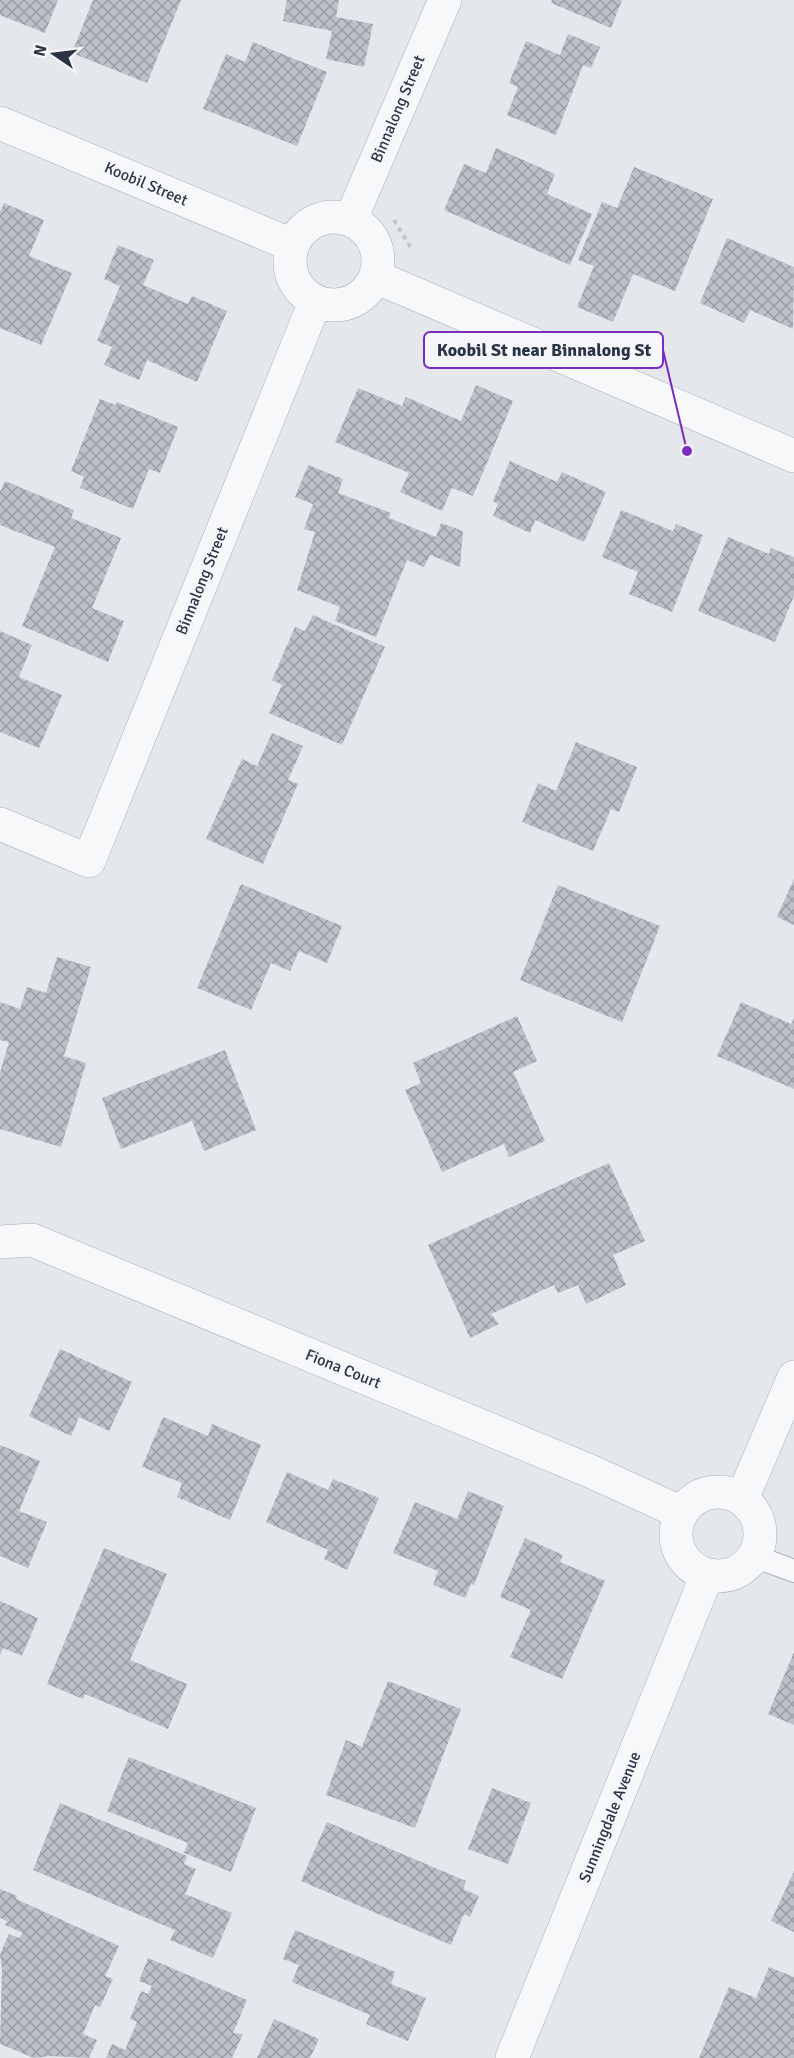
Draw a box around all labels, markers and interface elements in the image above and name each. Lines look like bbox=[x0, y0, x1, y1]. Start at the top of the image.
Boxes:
north arrow bbox=[24, 24, 84, 84]
text: N bbox=[29, 43, 51, 58]
street label: Binnalong Street bbox=[366, 52, 430, 166]
street label: Koobil Street bbox=[101, 157, 191, 211]
callout: Koobil St near Binnalong St bbox=[424, 332, 663, 368]
text: Koobil St near Binnalong St bbox=[437, 339, 652, 361]
street label: Binnalong Street bbox=[171, 524, 233, 638]
street label: Fiona Court bbox=[302, 1345, 384, 1393]
street label: Sunningdale Avenue bbox=[575, 1749, 645, 1885]

